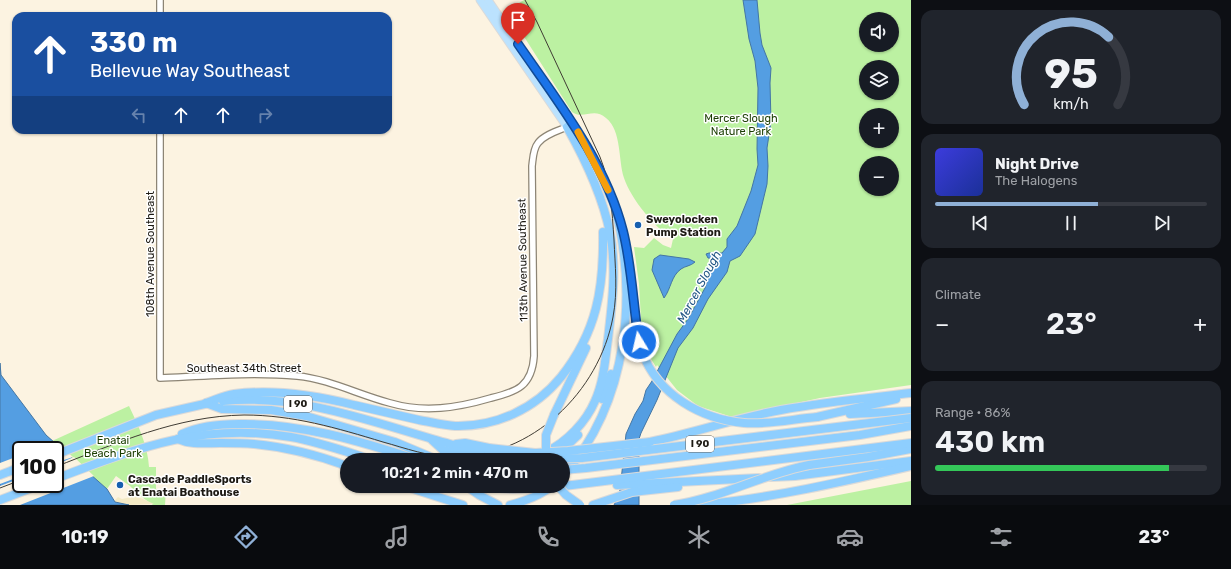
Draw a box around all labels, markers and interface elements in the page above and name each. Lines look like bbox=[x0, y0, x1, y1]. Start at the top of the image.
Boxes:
pin bbox=[501, 3, 535, 44]
icon: arrive bbox=[507, 9, 529, 31]
map controls bbox=[859, 12, 899, 196]
button: sound bbox=[859, 12, 899, 52]
text: 330 m bbox=[90, 26, 178, 59]
icon: ahead bbox=[24, 28, 76, 80]
text: 95 bbox=[1044, 49, 1098, 98]
text: Bellevue Way Southeast bbox=[90, 60, 290, 82]
button: layers bbox=[859, 60, 899, 100]
text: km/h bbox=[1053, 95, 1089, 112]
icon: left bbox=[128, 104, 150, 126]
icon: ahead bbox=[170, 104, 192, 126]
icon: ahead bbox=[212, 104, 234, 126]
icon: right bbox=[254, 104, 276, 126]
button: + bbox=[859, 108, 899, 148]
park label: Mercer Slough Nature Park bbox=[704, 112, 778, 138]
text: Night Drive bbox=[995, 155, 1079, 173]
button: − bbox=[859, 156, 899, 196]
text: The Halogens bbox=[995, 173, 1077, 188]
street label: 108th Avenue Southeast bbox=[144, 190, 157, 317]
street label: 113th Avenue Southeast bbox=[515, 197, 531, 322]
icon: previous bbox=[969, 212, 991, 234]
icon: pause bbox=[1060, 212, 1082, 234]
icon: next bbox=[1151, 212, 1173, 234]
place label: Sweyolocken Pump Station bbox=[646, 213, 721, 239]
marker: Sweyolocken Pump Station bbox=[633, 220, 643, 230]
water label: Mercer Slough bbox=[674, 248, 724, 326]
text: Climate bbox=[935, 287, 981, 302]
text: 23° bbox=[1046, 306, 1097, 342]
text: − bbox=[935, 311, 949, 338]
text: + bbox=[1193, 311, 1207, 338]
position arrow bbox=[618, 321, 660, 363]
street label: Southeast 34th Street bbox=[187, 362, 302, 375]
road number: I 90 bbox=[284, 396, 312, 412]
text: Range · 86% bbox=[935, 405, 1010, 420]
text: 430 km bbox=[935, 424, 1045, 460]
park label: Enatai Beach Park bbox=[84, 434, 142, 460]
road number: I 90 bbox=[686, 436, 714, 452]
speed limit sign: 100 bbox=[12, 441, 64, 493]
text: 10:21 · 2 min · 470 m bbox=[382, 464, 528, 482]
place label: Cascade PaddleSports at Enatai Boathouse bbox=[128, 473, 252, 499]
marker: Cascade PaddleSports at Enatai Boathouse bbox=[115, 480, 125, 490]
icon: directions bbox=[232, 523, 260, 551]
icon: music bbox=[383, 523, 411, 551]
icon: phone bbox=[534, 523, 562, 551]
icon: climate bbox=[685, 523, 713, 551]
icon: car bbox=[836, 523, 864, 551]
icon: filters bbox=[987, 523, 1015, 551]
text: 10:19 bbox=[62, 526, 109, 548]
text: 23° bbox=[1138, 526, 1169, 548]

